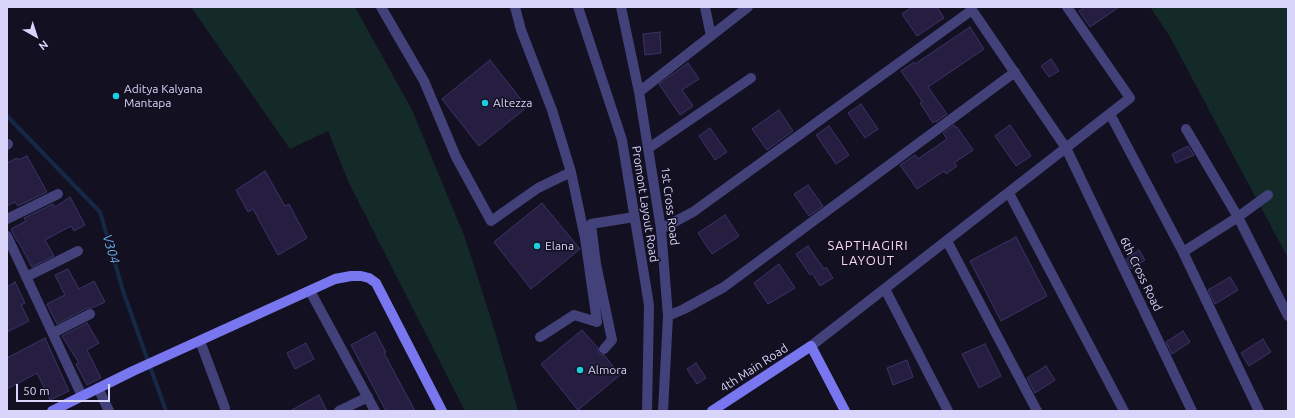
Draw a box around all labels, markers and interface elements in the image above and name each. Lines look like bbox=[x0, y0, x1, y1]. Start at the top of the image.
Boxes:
north arrow bbox=[16, 16, 56, 56]
text: N bbox=[37, 38, 51, 53]
place label: Aditya Kalyana Mantapa bbox=[124, 82, 203, 110]
marker: Aditya Kalyana Mantapa bbox=[111, 91, 121, 101]
place label: Altezza bbox=[493, 96, 532, 110]
marker: Altezza bbox=[480, 98, 490, 108]
street label: Promont Layout Road bbox=[629, 145, 661, 263]
street label: 1st Cross Road bbox=[658, 166, 682, 246]
water label: V304 bbox=[99, 232, 123, 266]
street label: 6th Cross Road bbox=[1117, 235, 1165, 313]
district label: SAPTHAGIRI LAYOUT bbox=[827, 238, 909, 269]
place label: Elana bbox=[545, 239, 574, 253]
marker: Elana bbox=[532, 241, 542, 251]
street label: 4th Main Road bbox=[717, 341, 791, 395]
place label: Almora bbox=[588, 363, 627, 377]
marker: Almora bbox=[575, 365, 585, 375]
scale bar bbox=[18, 376, 112, 402]
text: 50 m bbox=[23, 384, 50, 397]

